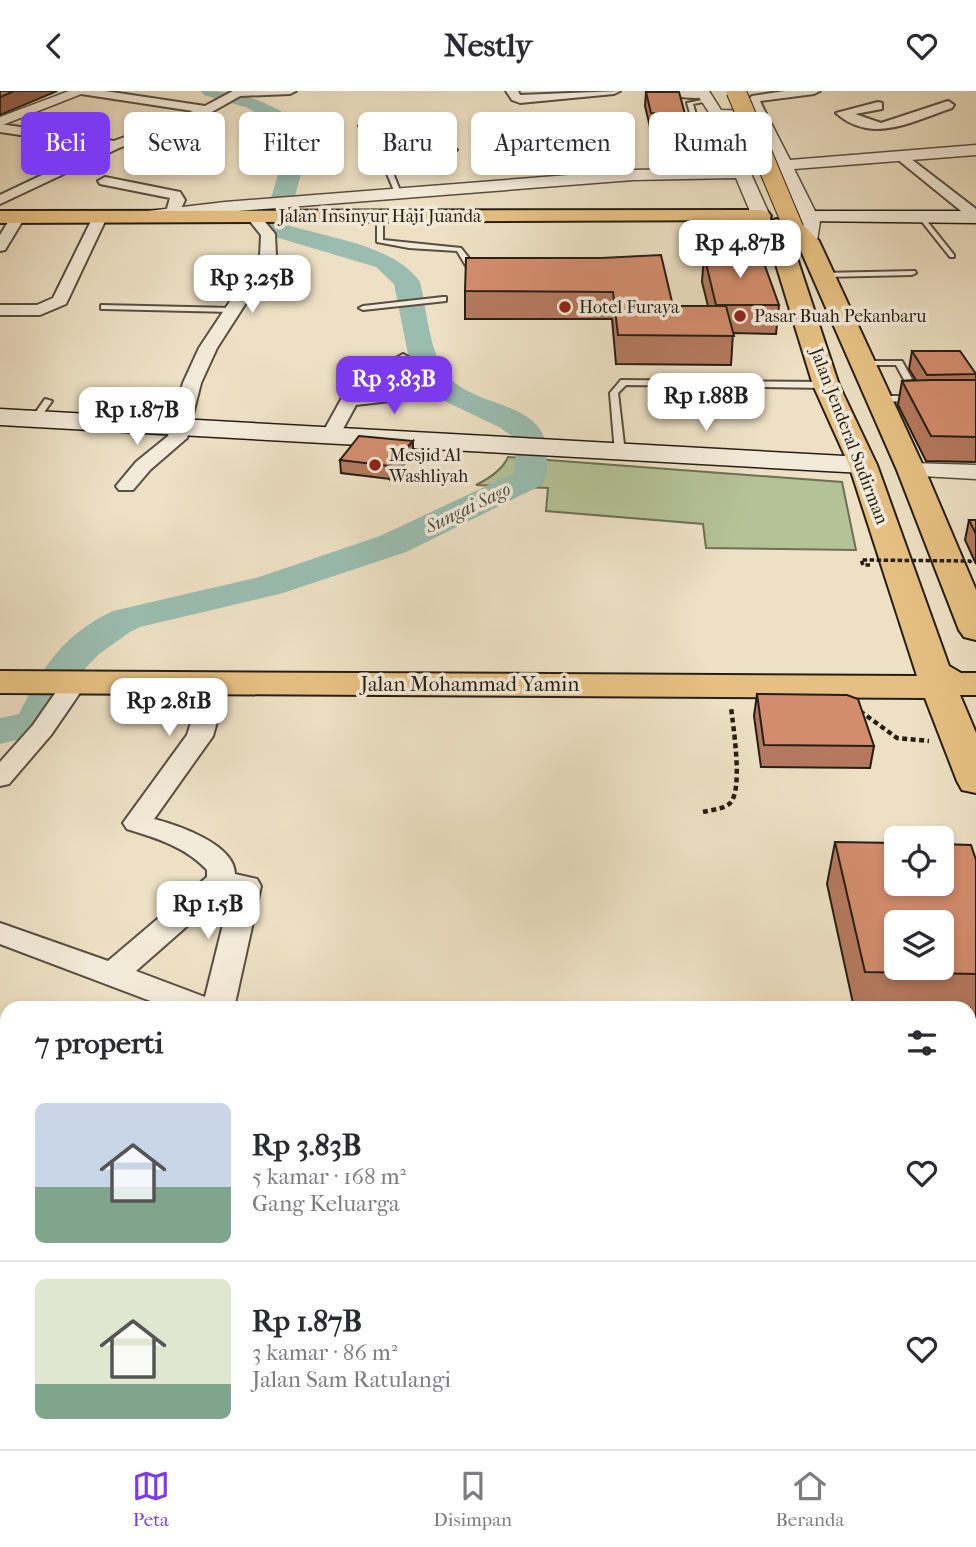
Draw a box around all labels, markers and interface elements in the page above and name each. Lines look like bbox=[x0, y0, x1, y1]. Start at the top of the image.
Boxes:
icon: back bbox=[35, 27, 73, 65]
text: Nestly bbox=[444, 27, 532, 64]
icon: heart bbox=[903, 27, 941, 65]
chip: Beli bbox=[21, 112, 110, 175]
chip: Sewa bbox=[124, 112, 225, 175]
chip: Filter bbox=[239, 112, 344, 175]
chip: Baru bbox=[358, 112, 457, 175]
chip: Apartemen bbox=[471, 112, 635, 175]
chip: Rumah bbox=[649, 112, 772, 175]
street label: Jalan Insinyur Haji Juanda bbox=[277, 206, 482, 227]
pin: Rp 4.87B bbox=[668, 221, 812, 280]
text: Rp 4.87B bbox=[695, 229, 785, 256]
pin: Rp 3.25B bbox=[180, 255, 324, 315]
text: Rp 3.25B bbox=[210, 264, 294, 291]
place label: Hotel Furaya bbox=[579, 297, 680, 318]
marker: Hotel Furaya bbox=[557, 299, 573, 315]
place label: Pasar Buah Pekanbaru bbox=[754, 306, 927, 327]
marker: Pasar Buah Pekanbaru bbox=[732, 308, 748, 324]
street label: Jalan Jenderal Sudirman bbox=[805, 343, 893, 528]
pin: Rp 3.83B bbox=[322, 357, 466, 416]
text: Rp 3.83B bbox=[352, 365, 436, 392]
pin: Rp 1.88B bbox=[634, 373, 778, 433]
text: Rp 1.88B bbox=[664, 382, 748, 409]
pin: Rp 1.87B bbox=[65, 387, 209, 447]
text: Rp 1.87B bbox=[95, 396, 179, 423]
place label: Mesjid Al Washliyah bbox=[388, 445, 468, 487]
marker: Mesjid Al Washliyah bbox=[367, 457, 383, 473]
water label: Sungai Sago bbox=[421, 478, 514, 538]
street label: Jalan Mohammad Yamin bbox=[358, 672, 580, 696]
pin: Rp 2.81B bbox=[97, 679, 241, 738]
text: Rp 2.81B bbox=[126, 687, 212, 714]
map controls bbox=[884, 826, 954, 980]
button: locate bbox=[884, 826, 954, 896]
pin: Rp 1.5B bbox=[143, 881, 273, 941]
text: Rp 1.5B bbox=[173, 890, 243, 917]
button: layers bbox=[884, 910, 954, 980]
icon: filters bbox=[903, 1024, 941, 1062]
text: 7 properti bbox=[35, 1026, 163, 1061]
text: Rp 3.83B bbox=[252, 1128, 361, 1163]
icon: home bbox=[91, 1131, 175, 1215]
icon: heart bbox=[903, 1154, 941, 1192]
text: 5 kamar · 168 m² bbox=[252, 1163, 406, 1190]
text: Gang Keluarga bbox=[252, 1190, 400, 1217]
text: Rp 1.87B bbox=[252, 1304, 362, 1339]
icon: home bbox=[91, 1307, 175, 1391]
icon: heart bbox=[903, 1330, 941, 1368]
text: 3 kamar · 86 m² bbox=[252, 1339, 397, 1366]
text: Jalan Sam Ratulangi bbox=[252, 1366, 451, 1393]
tab: Peta bbox=[132, 1467, 170, 1531]
tab: Disimpan bbox=[433, 1467, 512, 1531]
tab: Beranda bbox=[776, 1467, 844, 1531]

